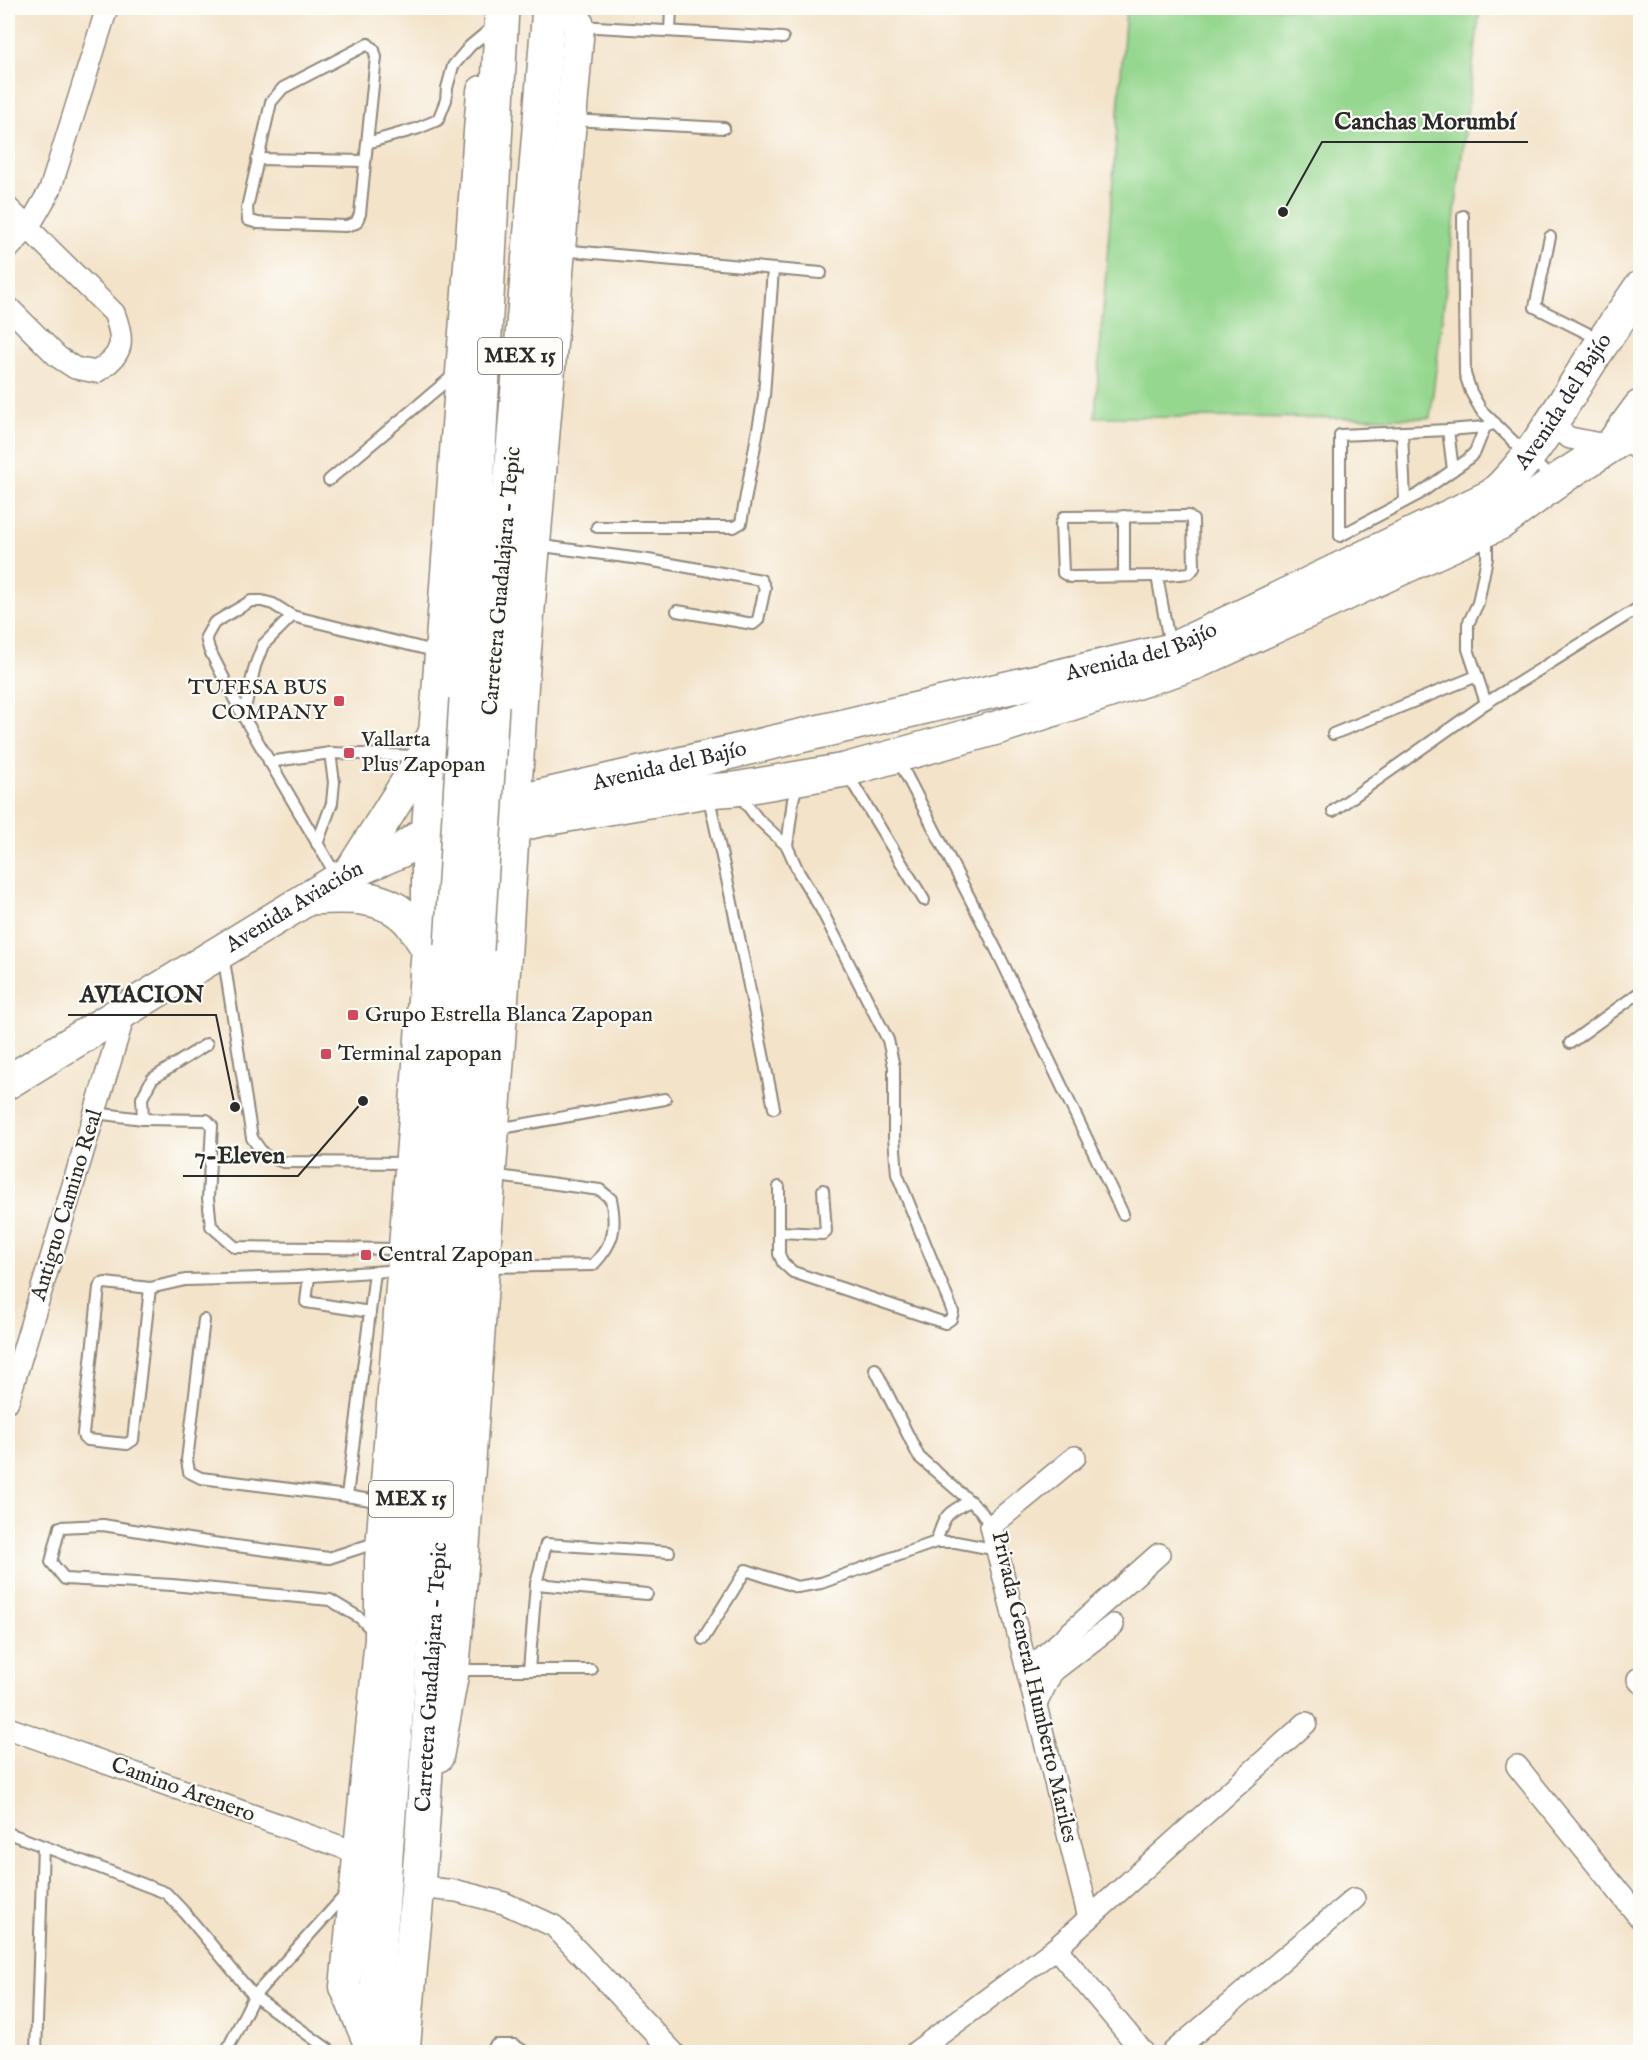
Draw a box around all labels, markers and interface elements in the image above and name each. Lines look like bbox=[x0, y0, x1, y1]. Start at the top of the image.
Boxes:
callout: Canchas Morumbí bbox=[1322, 100, 1528, 142]
text: Canchas Morumbí bbox=[1334, 107, 1518, 138]
street label: Avenida del Bajío bbox=[1508, 328, 1619, 476]
road number: MEX 15 bbox=[478, 338, 562, 374]
street label: Carretera Guadalajara - Tepic bbox=[476, 445, 528, 717]
street label: Avenida del Bajío bbox=[1062, 616, 1222, 688]
place label: TUFESA BUS COMPANY bbox=[188, 674, 328, 727]
marker: TUFESA BUS COMPANY bbox=[332, 694, 346, 708]
place label: Vallarta Plus Zapopan bbox=[360, 726, 486, 779]
street label: Avenida del Bajío bbox=[589, 735, 749, 798]
marker: Vallarta Plus Zapopan bbox=[342, 746, 356, 760]
street label: Avenida Aviación bbox=[220, 854, 368, 960]
callout: AVIACION bbox=[68, 973, 216, 1015]
text: AVIACION bbox=[79, 980, 205, 1011]
place label: Grupo Estrella Blanca Zapopan bbox=[365, 1001, 653, 1029]
marker: Grupo Estrella Blanca Zapopan bbox=[346, 1008, 360, 1022]
place label: Terminal zapopan bbox=[338, 1040, 502, 1068]
marker: Terminal zapopan bbox=[319, 1047, 333, 1061]
street label: Antiguo Camino Real bbox=[24, 1106, 109, 1305]
callout: 7-Eleven bbox=[183, 1134, 298, 1176]
text: 7-Eleven bbox=[195, 1141, 286, 1172]
place label: Central Zapopan bbox=[378, 1241, 534, 1269]
marker: Central Zapopan bbox=[359, 1248, 373, 1262]
road number: MEX 15 bbox=[369, 1481, 453, 1517]
street label: Privada General Humberto Mariles bbox=[985, 1529, 1083, 1845]
street label: Carretera Guadalajara - Tepic bbox=[409, 1541, 454, 1813]
street label: Camino Arenero bbox=[107, 1751, 259, 1829]

